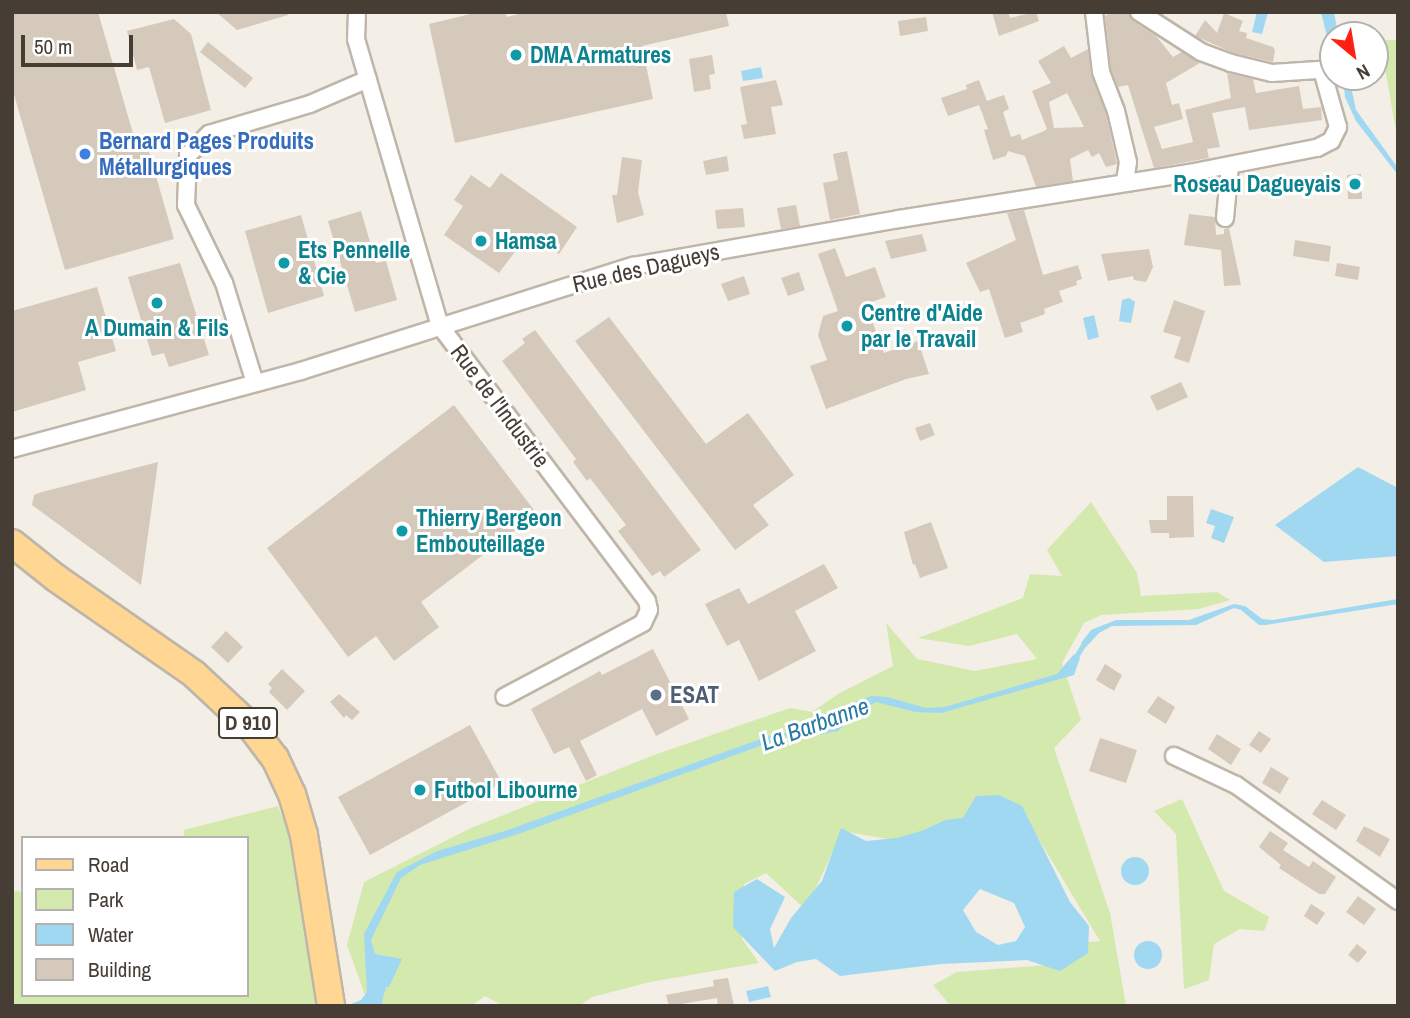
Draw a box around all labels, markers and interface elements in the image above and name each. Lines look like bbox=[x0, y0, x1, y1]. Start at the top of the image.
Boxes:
scale bar bbox=[24, 21, 136, 65]
north arrow bbox=[1319, 21, 1389, 91]
text: 50 m bbox=[34, 32, 72, 61]
place label: DMA Armatures bbox=[530, 41, 673, 69]
marker: DMA Armatures bbox=[508, 47, 524, 63]
text: N bbox=[1352, 58, 1375, 87]
place label: Bernard Pages Produits Métallurgiques bbox=[99, 127, 314, 181]
marker: Bernard Pages Produits Métallurgiques bbox=[77, 146, 93, 162]
place label: Roseau Dagueyais bbox=[1173, 170, 1341, 198]
marker: Roseau Dagueyais bbox=[1347, 176, 1363, 192]
place label: Hamsa bbox=[495, 227, 557, 255]
marker: Hamsa bbox=[473, 233, 489, 249]
place label: Ets Pennelle & Cie bbox=[298, 236, 410, 290]
street label: Rue des Dagueys bbox=[570, 238, 722, 298]
marker: Ets Pennelle & Cie bbox=[276, 255, 292, 271]
marker: A Dumain & Fils bbox=[149, 295, 165, 311]
place label: Centre d'Aide par le Travail bbox=[861, 299, 983, 353]
place label: A Dumain & Fils bbox=[85, 314, 229, 342]
marker: Centre d'Aide par le Travail bbox=[839, 318, 855, 334]
street label: Rue de l'Industrie bbox=[445, 339, 555, 473]
place label: Thierry Bergeon Embouteillage bbox=[416, 504, 562, 558]
marker: Thierry Bergeon Embouteillage bbox=[394, 523, 410, 539]
place label: ESAT bbox=[670, 681, 719, 709]
marker: ESAT bbox=[648, 687, 664, 703]
water label: La Barbanne bbox=[757, 691, 873, 757]
road number: D 910 bbox=[216, 706, 280, 740]
place label: Futbol Libourne bbox=[434, 776, 578, 804]
marker: Futbol Libourne bbox=[412, 782, 428, 798]
legend bbox=[21, 836, 248, 997]
text: Road bbox=[88, 850, 129, 879]
text: Park bbox=[88, 885, 123, 914]
text: Water bbox=[88, 920, 133, 949]
text: Building bbox=[88, 955, 151, 984]

